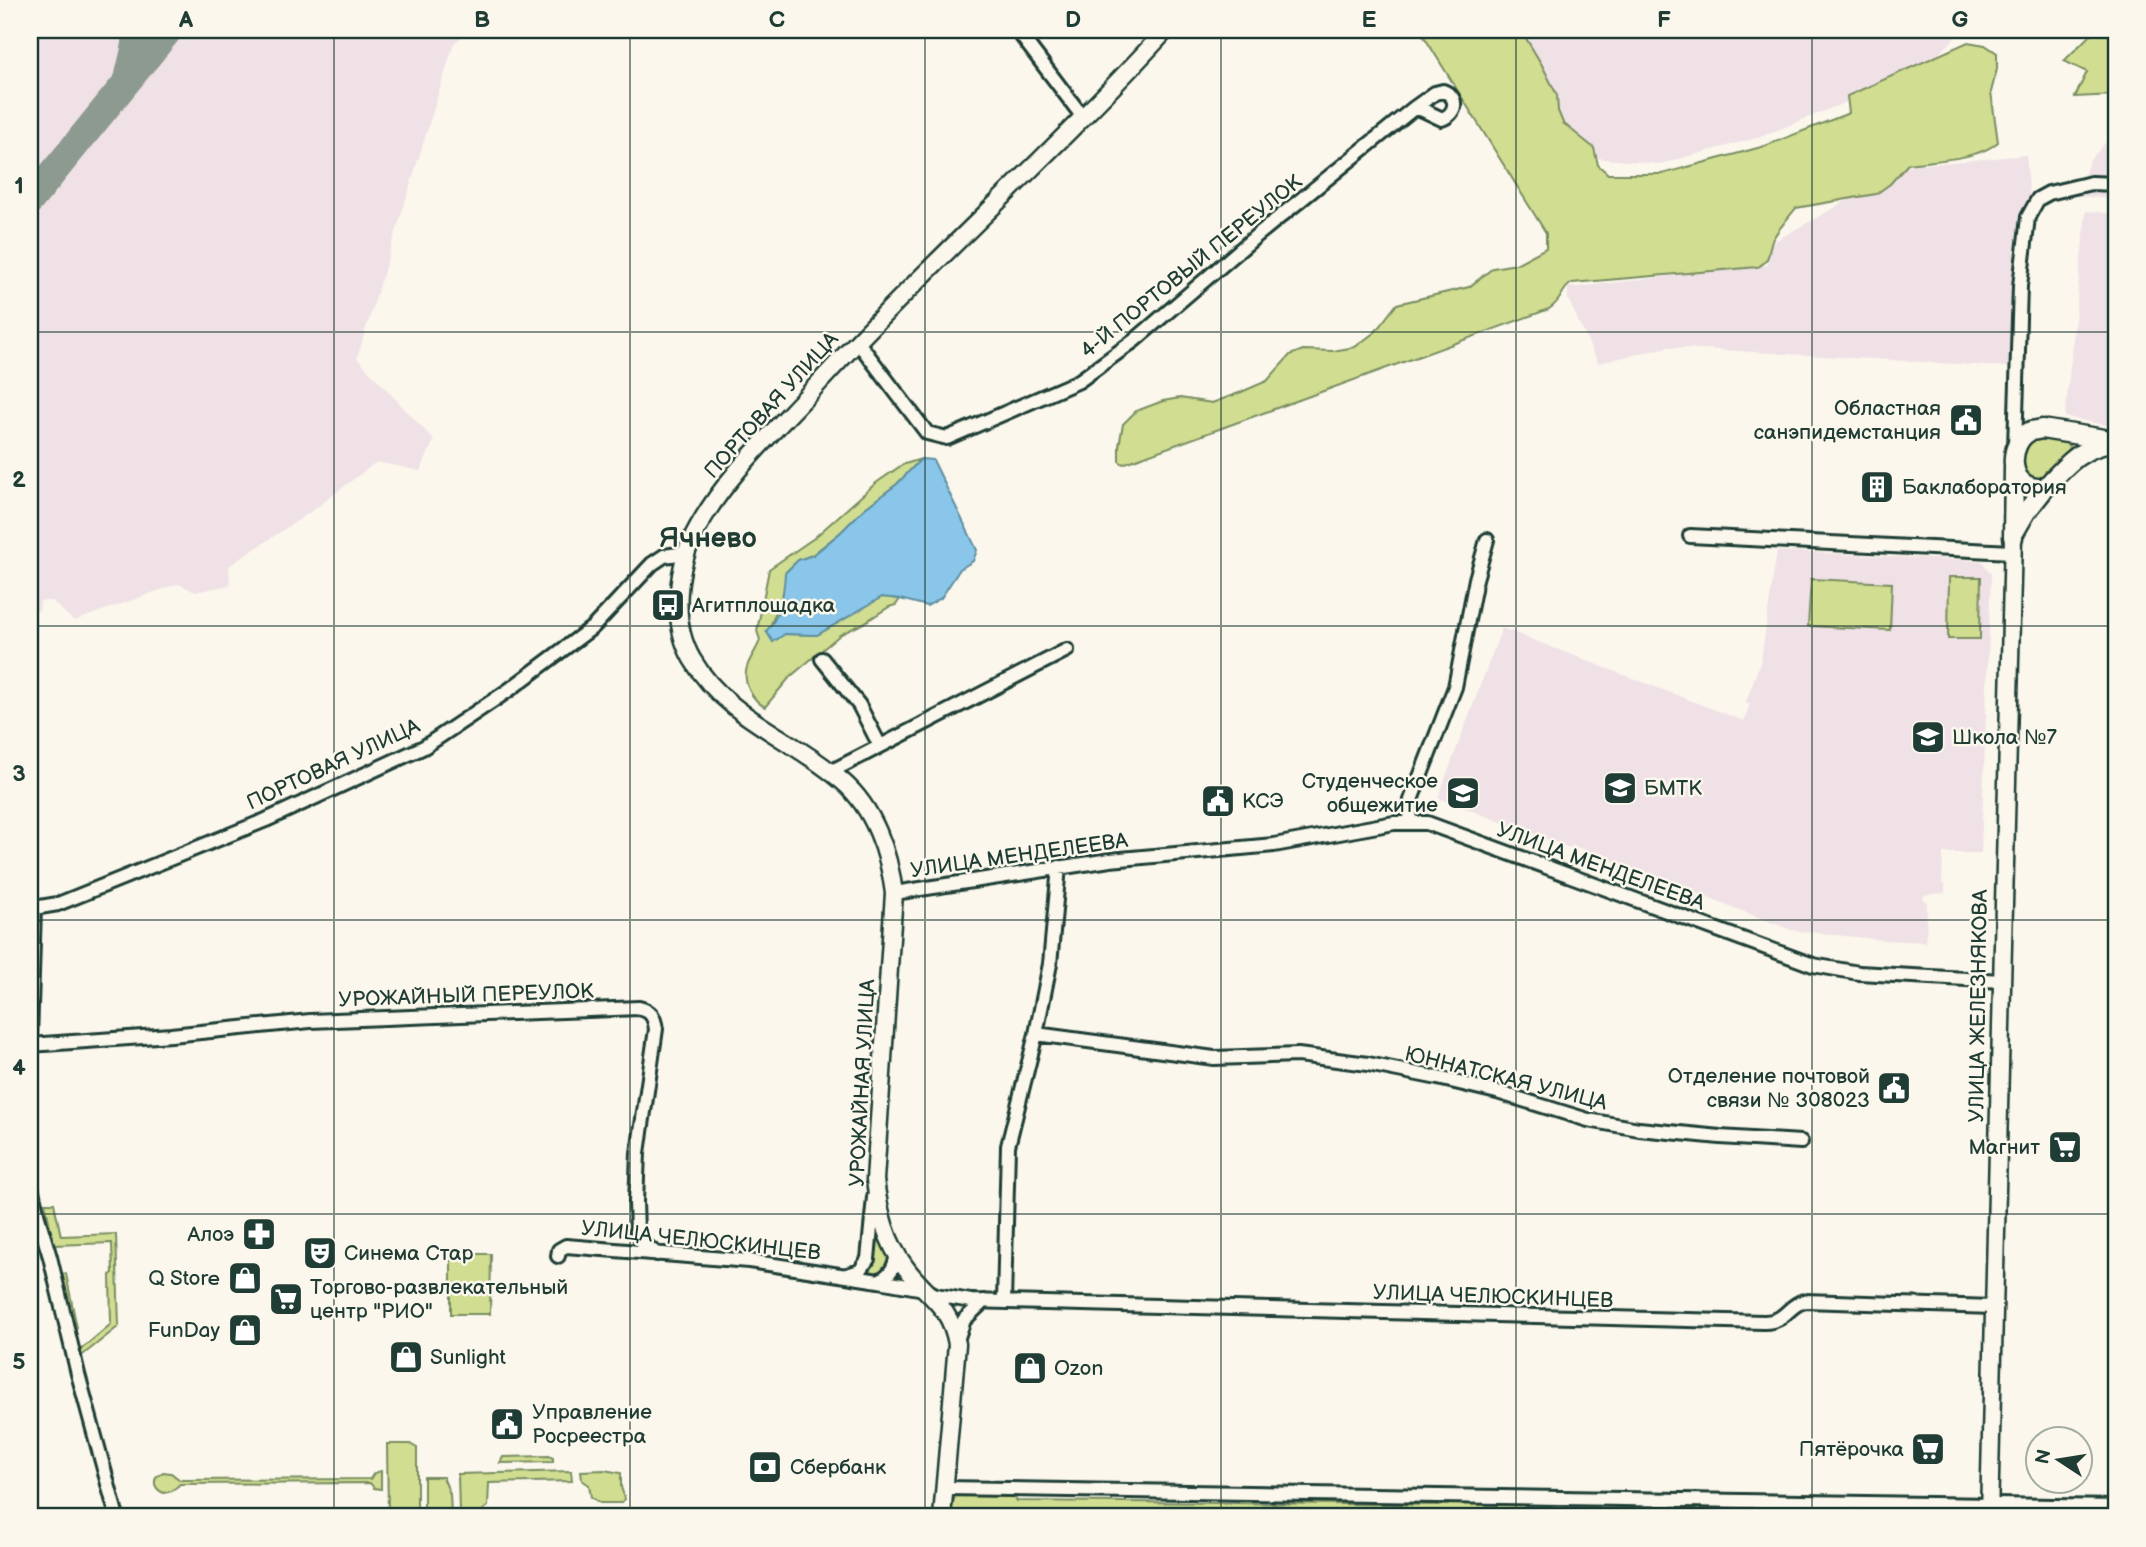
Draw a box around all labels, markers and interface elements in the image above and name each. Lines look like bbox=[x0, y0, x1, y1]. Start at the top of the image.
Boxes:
text: A bbox=[178, 6, 194, 34]
text: B bbox=[474, 6, 490, 34]
text: C bbox=[769, 6, 785, 34]
text: D bbox=[1065, 6, 1081, 34]
text: E bbox=[1362, 6, 1377, 34]
text: F bbox=[1657, 6, 1671, 34]
text: G bbox=[1952, 6, 1969, 34]
street label: 4-Й ПОРТОВЫЙ ПЕРЕУЛОК bbox=[1076, 169, 1307, 363]
text: 1 bbox=[14, 172, 24, 200]
street label: ПОРТОВАЯ УЛИЦА bbox=[699, 327, 844, 484]
place label: Областная санэпидемстанция bbox=[1754, 396, 1941, 445]
public building icon: Областная санэпидемстанция bbox=[1947, 401, 1985, 439]
text: 2 bbox=[12, 466, 26, 494]
building icon: Баклаборатория bbox=[1858, 468, 1896, 506]
place label: Баклаборатория bbox=[1902, 475, 2067, 500]
district label: Ячнево bbox=[659, 522, 757, 555]
bus stop icon: Агитплощадка bbox=[649, 586, 687, 624]
place label: Агитплощадка bbox=[691, 593, 836, 618]
street label: ПОРТОВАЯ УЛИЦА bbox=[243, 713, 424, 816]
school or university icon: Школа №7 bbox=[1909, 718, 1947, 756]
place label: Школа №7 bbox=[1952, 725, 2057, 750]
text: 3 bbox=[12, 760, 26, 788]
place label: Студенческое общежитие bbox=[1302, 769, 1438, 818]
school or university icon: БМТК bbox=[1601, 769, 1639, 807]
school or university icon: Студенческое общежитие bbox=[1444, 774, 1482, 812]
place label: БМТК bbox=[1644, 776, 1702, 801]
public building icon: КСЭ bbox=[1199, 782, 1237, 820]
place label: КСЭ bbox=[1242, 789, 1284, 814]
street label: УЛИЦА МЕНДЕЛЕЕВА bbox=[1494, 817, 1708, 916]
street label: УЛИЦА МЕНДЕЛЕЕВА bbox=[909, 828, 1130, 883]
street label: УЛИЦА ЖЕЛЕЗНЯКОВА bbox=[1964, 889, 1993, 1123]
street label: УРОЖАЙНАЯ УЛИЦА bbox=[845, 978, 880, 1187]
street label: УРОЖАЙНЫЙ ПЕРЕУЛОК bbox=[338, 979, 595, 1012]
street label: ЮННАТСКАЯ УЛИЦА bbox=[1402, 1041, 1610, 1116]
text: 4 bbox=[12, 1054, 26, 1082]
place label: Отделение почтовой связи № 308023 bbox=[1668, 1064, 1870, 1113]
public building icon: Отделение почтовой связи № 308023 bbox=[1875, 1069, 1913, 1107]
supermarket icon: Магнит bbox=[2046, 1128, 2084, 1166]
place label: Магнит bbox=[1968, 1135, 2040, 1160]
pharmacy icon: Алоэ bbox=[240, 1215, 278, 1253]
street label: УЛИЦА ЧЕЛЮСКИНЦЕВ bbox=[580, 1215, 822, 1266]
place label: Алоэ bbox=[187, 1222, 234, 1247]
theatre icon: Синема Стар bbox=[301, 1234, 339, 1272]
place label: Синема Стар bbox=[344, 1241, 473, 1266]
shop icon: Q Store bbox=[226, 1259, 264, 1297]
place label: Q Store bbox=[148, 1266, 220, 1291]
place label: Торгово-развлекательный центр "РИО" bbox=[310, 1275, 568, 1324]
supermarket icon: Торгово-развлекательный центр "РИО" bbox=[267, 1280, 305, 1318]
street label: УЛИЦА ЧЕЛЮСКИНЦЕВ bbox=[1372, 1280, 1614, 1313]
shop icon: FunDay bbox=[226, 1311, 264, 1349]
place label: FunDay bbox=[148, 1318, 220, 1343]
shop icon: Sunlight bbox=[387, 1338, 425, 1376]
place label: Sunlight bbox=[430, 1345, 507, 1370]
text: 5 bbox=[12, 1348, 26, 1376]
shop icon: Ozon bbox=[1011, 1349, 1049, 1387]
place label: Ozon bbox=[1054, 1356, 1103, 1381]
place label: Управление Росреестра bbox=[532, 1400, 652, 1449]
public building icon: Управление Росреестра bbox=[488, 1405, 526, 1443]
north arrow bbox=[2024, 1424, 2094, 1494]
supermarket icon: Пятёрочка bbox=[1909, 1430, 1947, 1468]
place label: Пятёрочка bbox=[1799, 1437, 1905, 1462]
text: N bbox=[2031, 1447, 2057, 1466]
bank icon: Сбербанк bbox=[746, 1448, 784, 1486]
place label: Сбербанк bbox=[790, 1455, 886, 1480]

